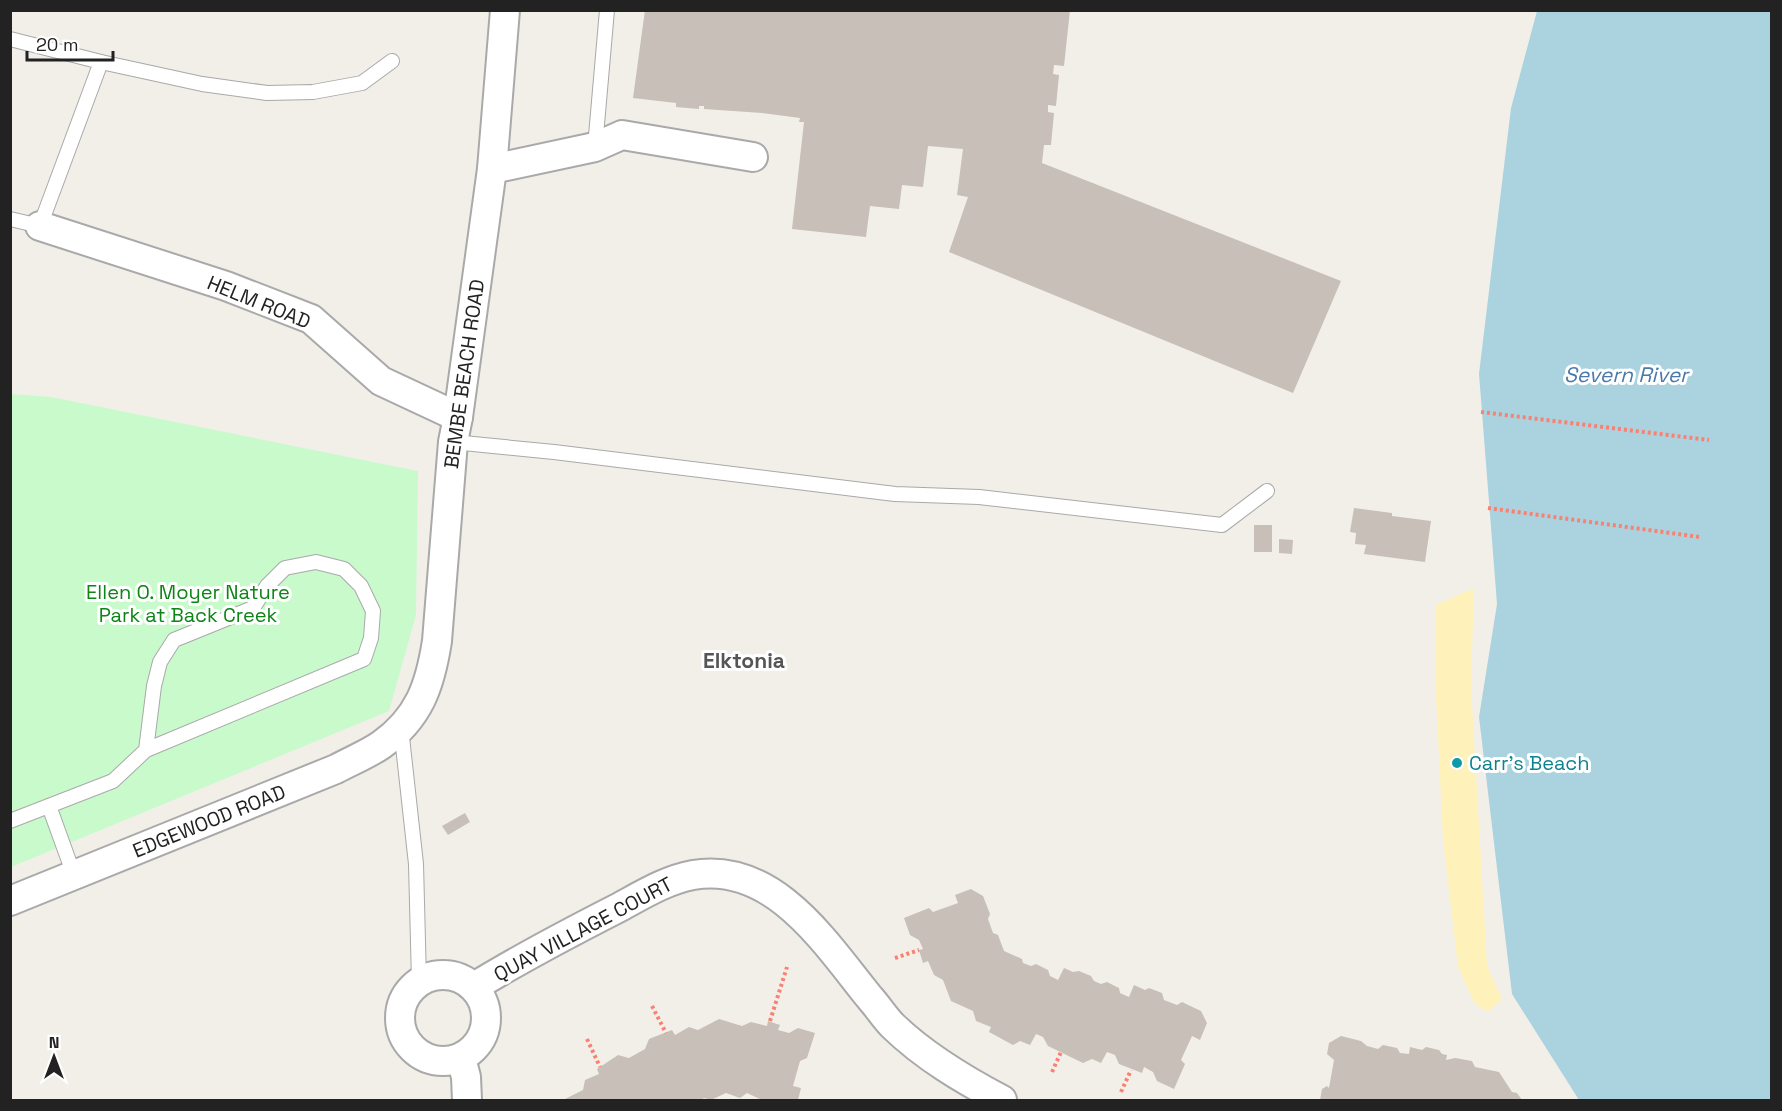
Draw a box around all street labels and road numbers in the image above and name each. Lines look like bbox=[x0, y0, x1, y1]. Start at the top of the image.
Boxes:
street label: HELM ROAD bbox=[203, 269, 315, 335]
street label: BEMBE BEACH ROAD bbox=[438, 278, 490, 470]
street label: EDGEWOOD ROAD bbox=[129, 778, 289, 864]
street label: QUAY VILLAGE COURT bbox=[489, 871, 677, 987]

